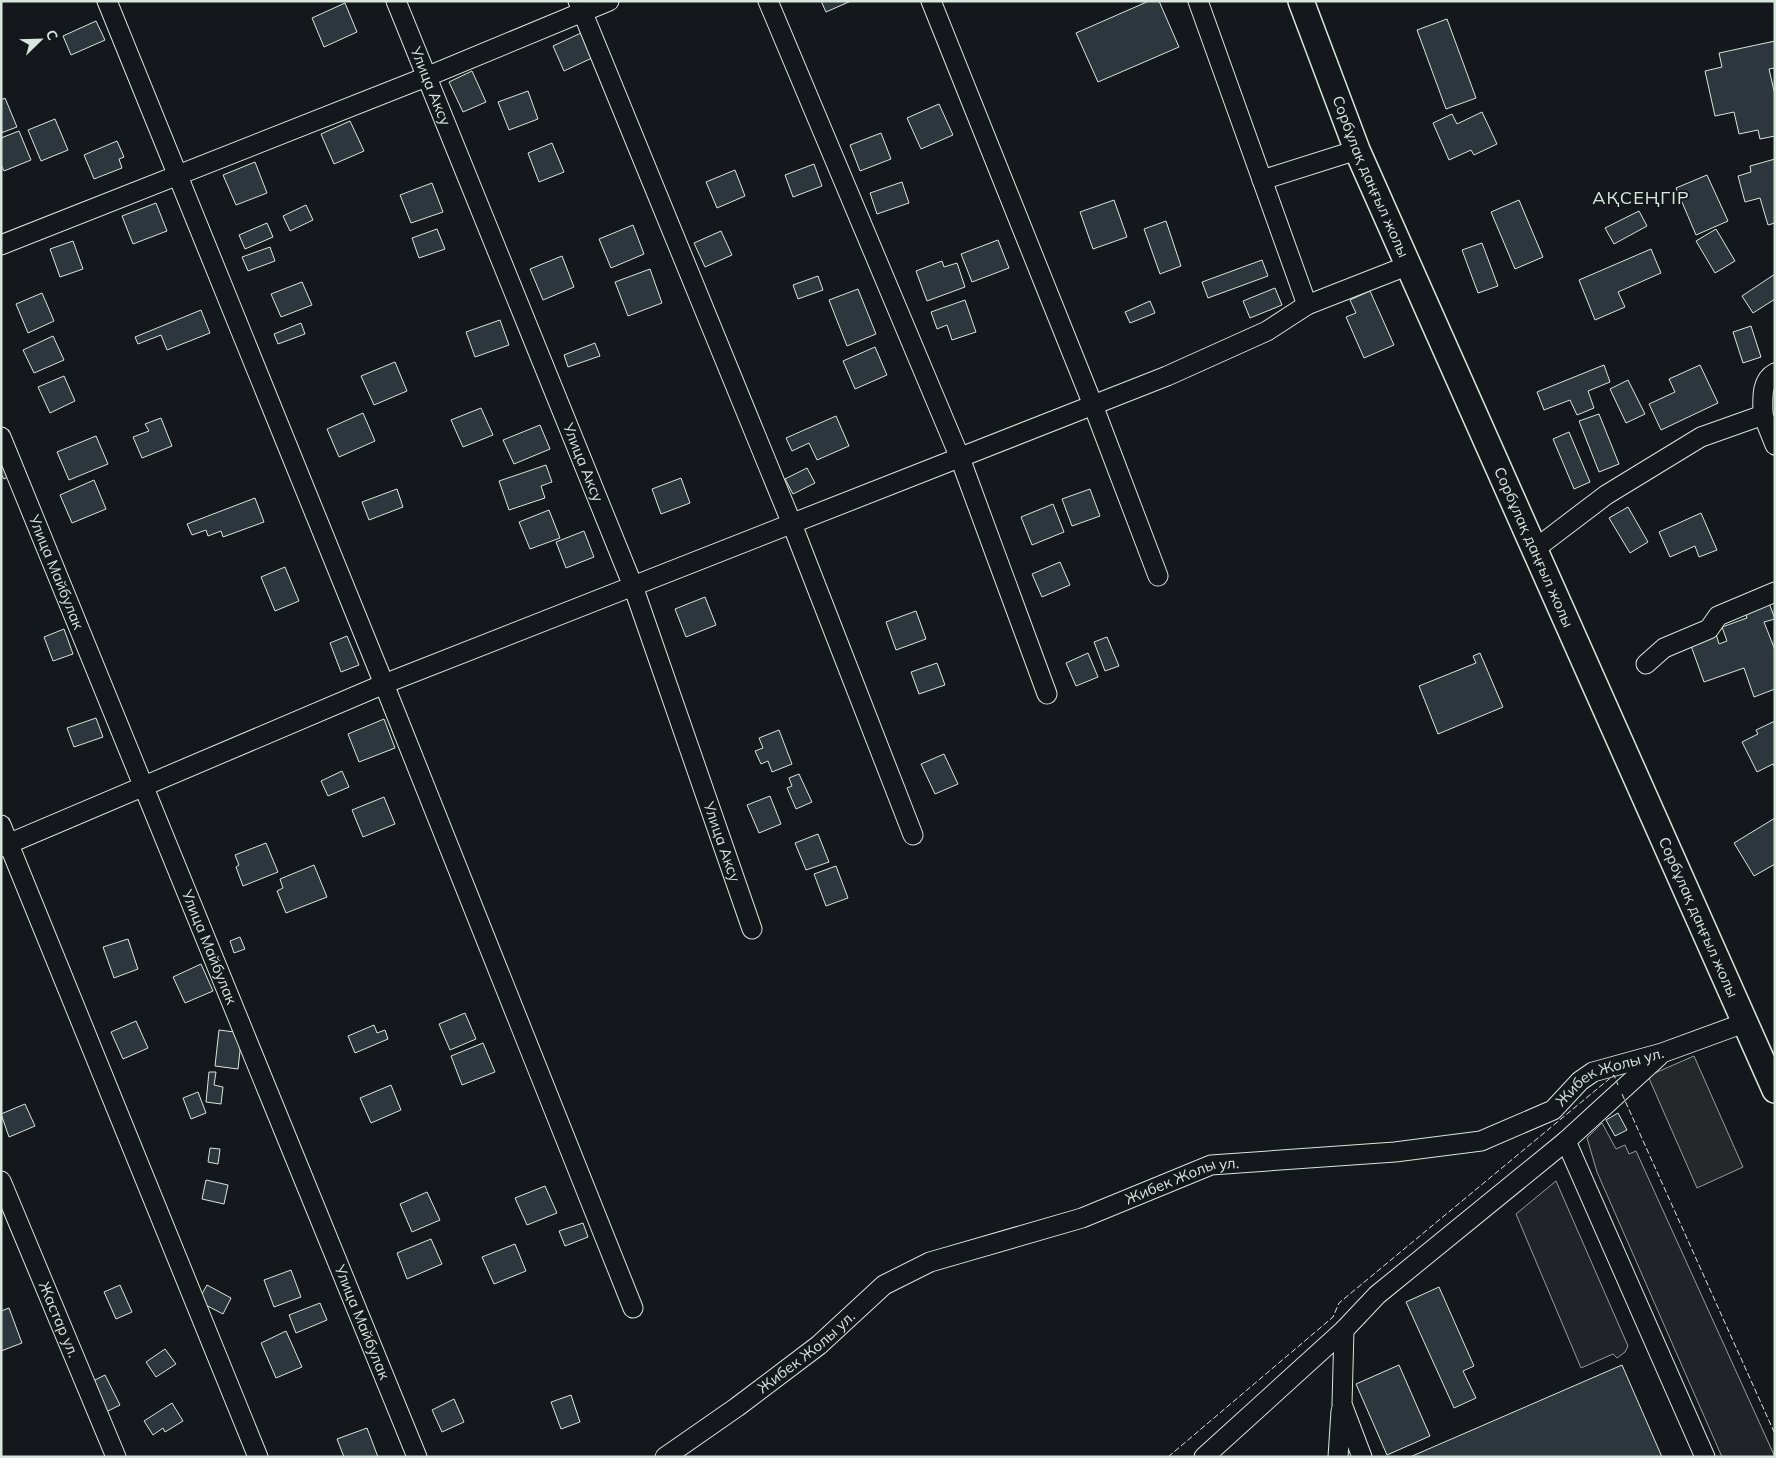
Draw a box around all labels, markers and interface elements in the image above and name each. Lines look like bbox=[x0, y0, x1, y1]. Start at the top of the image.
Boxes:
north arrow bbox=[15, 15, 65, 65]
text: С bbox=[42, 27, 62, 43]
street label: Улица Аксу bbox=[406, 43, 456, 128]
street label: Сорбұлақ даңғыл жолы bbox=[1329, 93, 1414, 260]
district label: АҚСЕҢГІР bbox=[1592, 186, 1690, 209]
street label: Улица Аксу bbox=[559, 419, 608, 505]
street label: Сорбұлақ даңғыл жолы bbox=[1490, 464, 1578, 630]
street label: Улица Майбулак bbox=[24, 511, 89, 633]
street label: Улица Аксу bbox=[699, 798, 745, 884]
street label: Сорбұлақ даңғыл жолы bbox=[1655, 834, 1743, 1000]
street label: Улица Майбулак bbox=[177, 886, 242, 1008]
street label: Жибек Жолы ул. bbox=[1551, 1043, 1666, 1110]
street label: Жибек Жолы ул. bbox=[1122, 1153, 1240, 1208]
street label: Улица Майбулак bbox=[330, 1261, 395, 1383]
street label: Жастар ул. bbox=[35, 1278, 83, 1360]
street label: Жибек Жолы ул. bbox=[754, 1307, 859, 1397]

